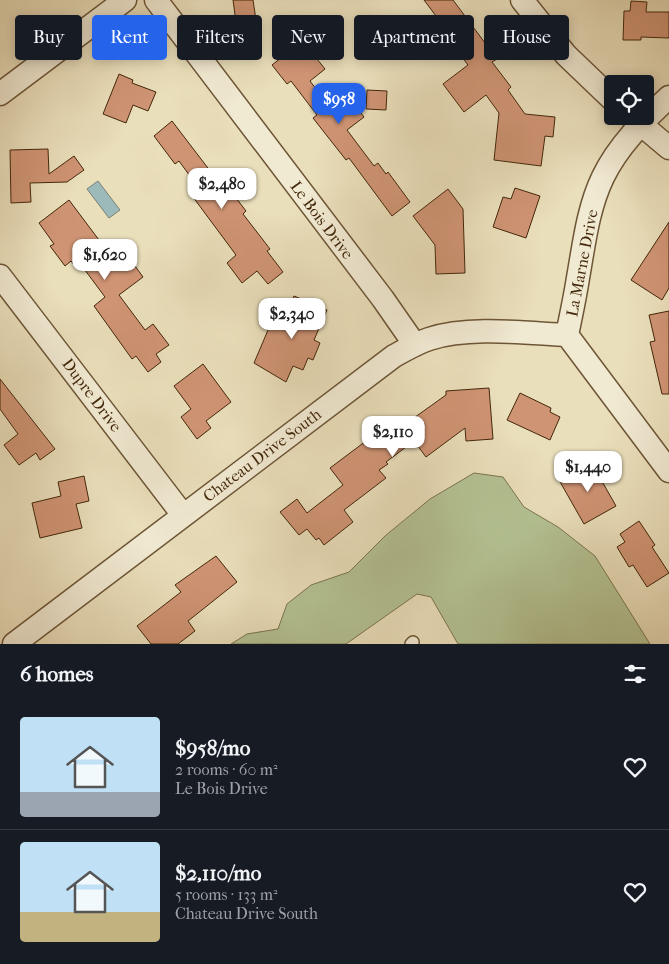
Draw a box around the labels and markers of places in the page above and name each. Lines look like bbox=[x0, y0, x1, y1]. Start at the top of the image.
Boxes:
pin: $958 bbox=[309, 82, 369, 125]
pin: $2,480 bbox=[181, 168, 263, 210]
pin: $1,620 bbox=[64, 238, 146, 281]
pin: $2,340 bbox=[251, 298, 333, 340]
pin: $2,110 bbox=[352, 416, 434, 458]
pin: $1,440 bbox=[547, 450, 629, 493]

